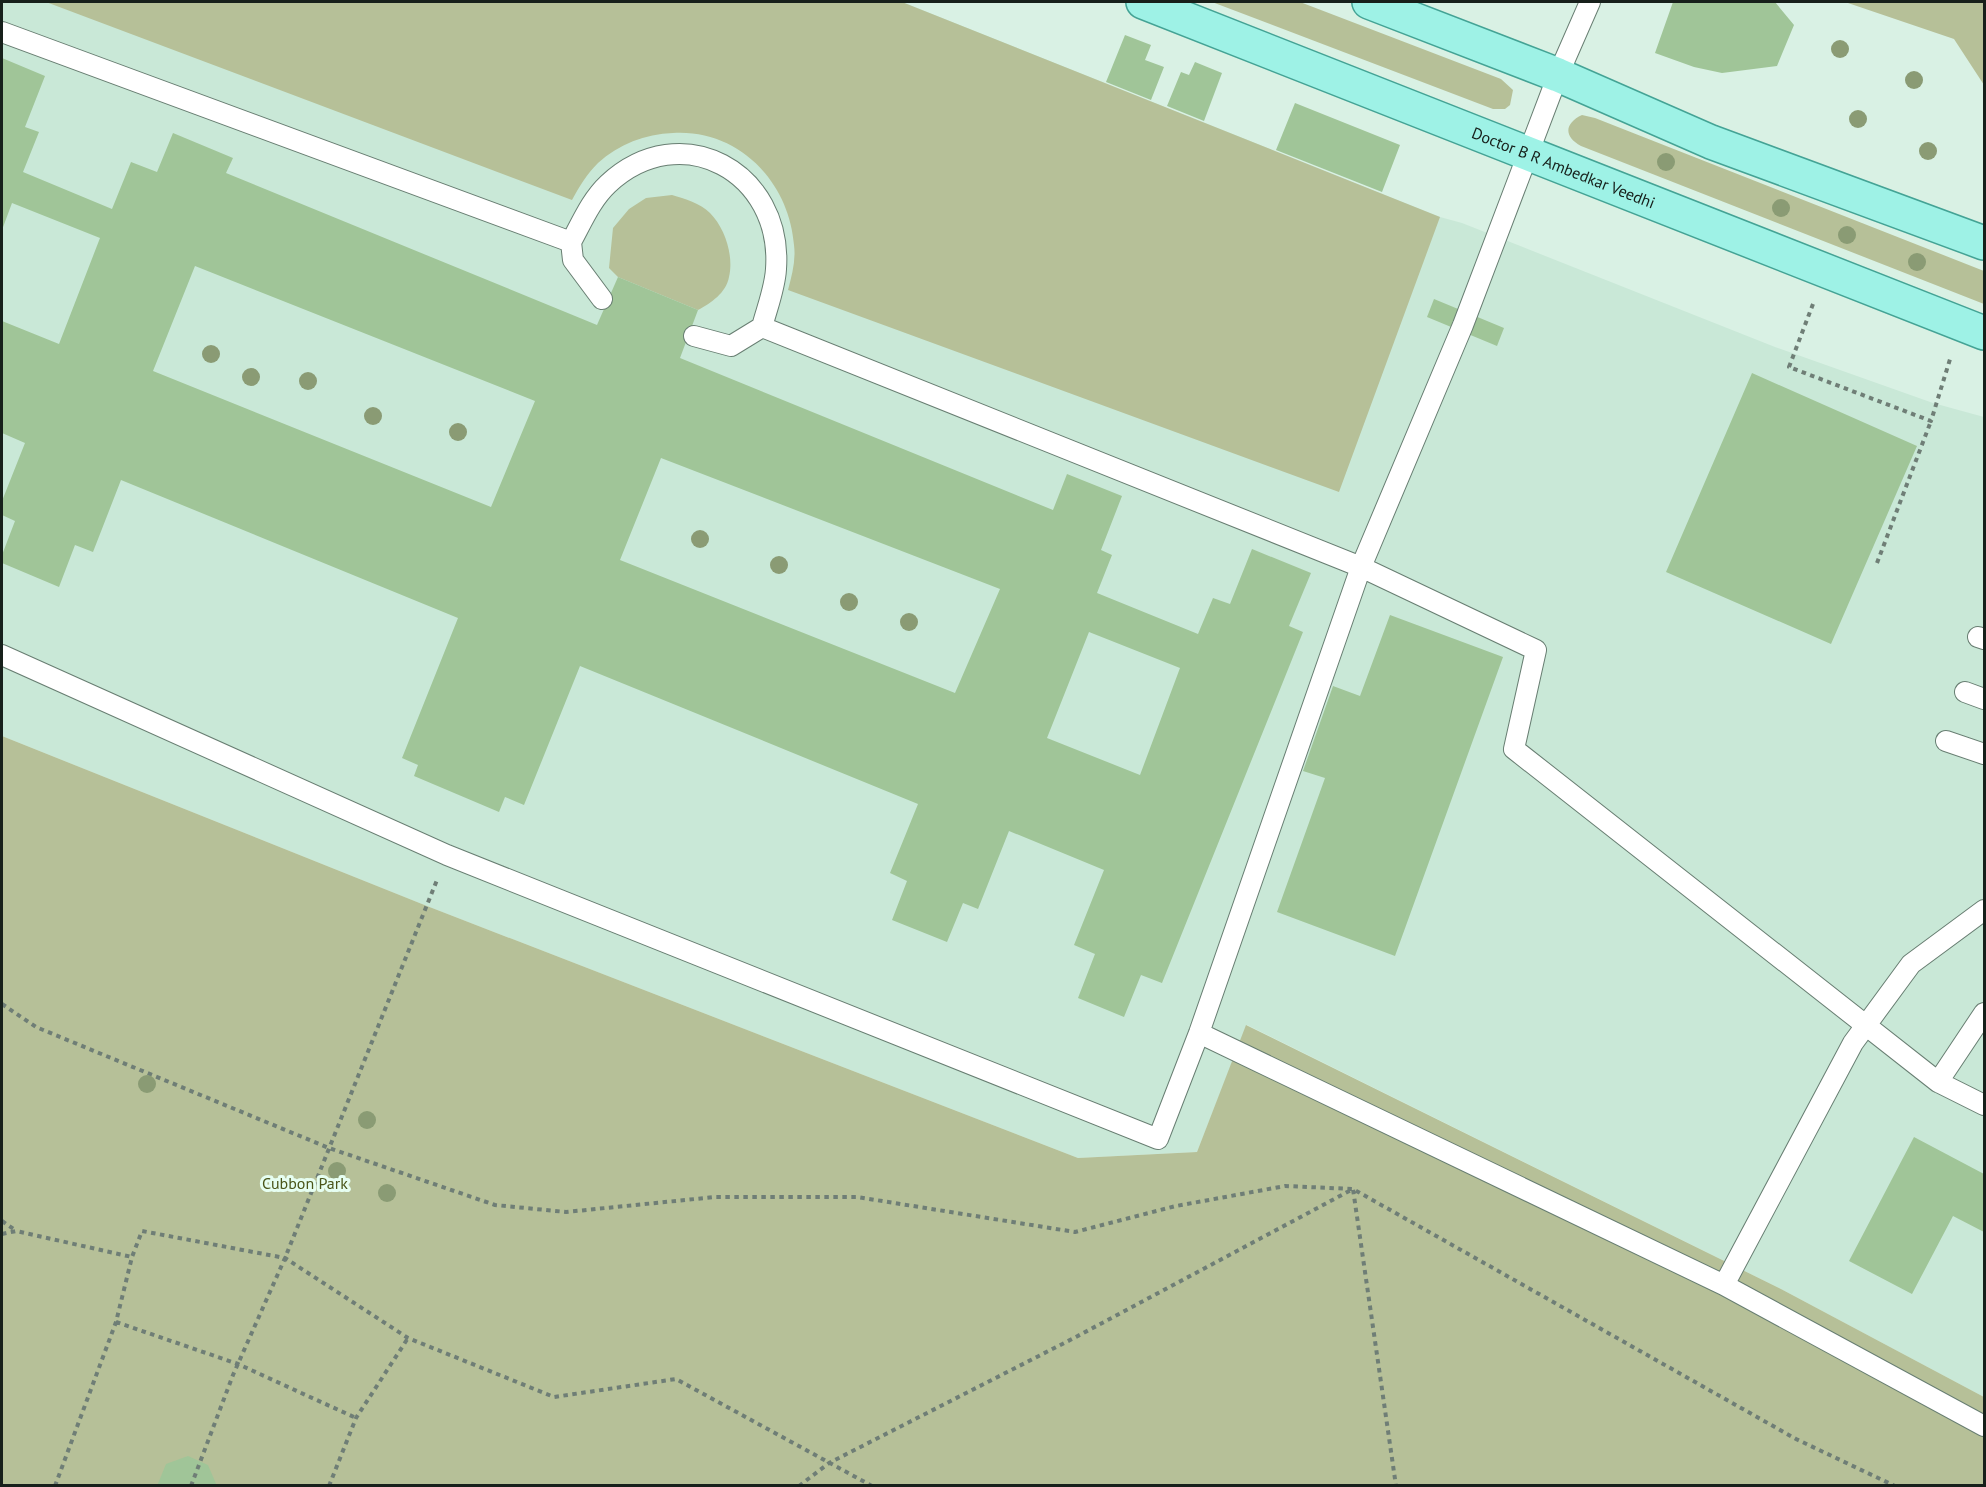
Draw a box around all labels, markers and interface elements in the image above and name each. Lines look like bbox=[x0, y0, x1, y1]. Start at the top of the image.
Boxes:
street label: Doctor B R Ambedkar Veedhi bbox=[1469, 122, 1658, 213]
park label: Cubbon Park bbox=[262, 1173, 348, 1193]

